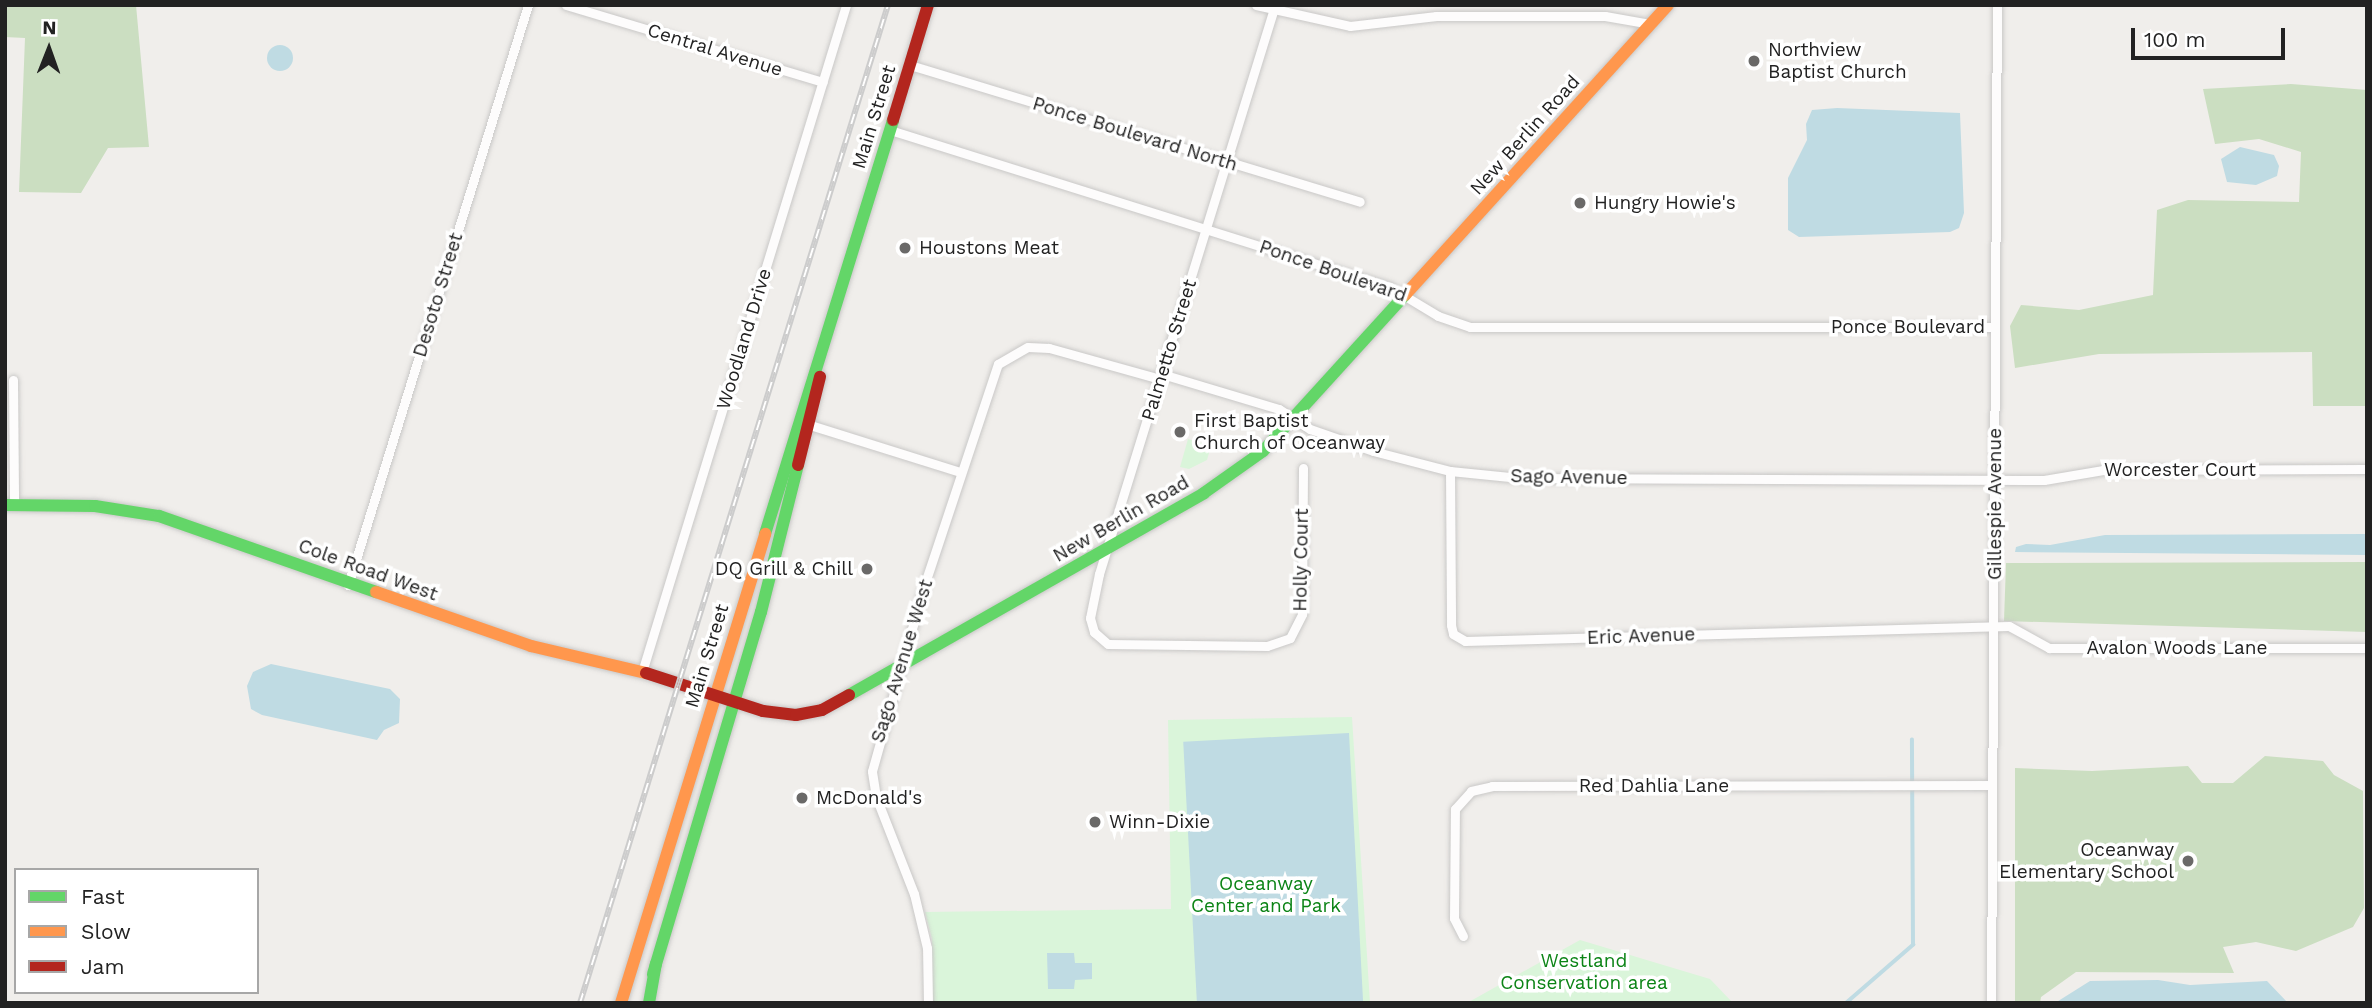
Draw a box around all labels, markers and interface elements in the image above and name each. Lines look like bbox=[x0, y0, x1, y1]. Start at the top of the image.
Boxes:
north arrow bbox=[14, 14, 84, 84]
scale bar bbox=[2134, 14, 2288, 58]
text: N bbox=[42, 16, 57, 39]
street label: Central Avenue bbox=[644, 18, 786, 82]
text: 100 m bbox=[2144, 27, 2206, 52]
place label: Northview Baptist Church bbox=[1768, 39, 1907, 83]
marker: Northview Baptist Church bbox=[1746, 53, 1762, 69]
street label: Main Street bbox=[847, 62, 901, 172]
street label: New Berlin Road bbox=[1465, 70, 1585, 200]
street label: Ponce Boulevard North bbox=[1030, 92, 1240, 176]
place label: Hungry Howie's bbox=[1594, 192, 1736, 214]
marker: Hungry Howie's bbox=[1572, 195, 1588, 211]
street label: Desoto Street bbox=[408, 230, 468, 360]
street label: Ponce Boulevard bbox=[1256, 235, 1410, 307]
place label: Houstons Meat bbox=[919, 237, 1059, 259]
marker: Houstons Meat bbox=[897, 240, 913, 256]
street label: Woodland Drive bbox=[712, 266, 776, 412]
street label: Palmetto Street bbox=[1137, 277, 1201, 423]
street label: Ponce Boulevard bbox=[1831, 316, 1985, 338]
place label: First Baptist Church of Oceanway bbox=[1194, 410, 1386, 454]
marker: First Baptist Church of Oceanway bbox=[1172, 424, 1188, 440]
street label: Gillespie Avenue bbox=[1984, 427, 2006, 581]
street label: Worcester Court bbox=[2104, 459, 2256, 481]
street label: Sago Avenue bbox=[1510, 465, 1628, 489]
street label: New Berlin Road bbox=[1049, 471, 1193, 567]
street label: Holly Court bbox=[1289, 508, 1313, 612]
street label: Cole Road West bbox=[295, 534, 441, 606]
place label: DQ Grill & Chill bbox=[714, 558, 853, 580]
marker: DQ Grill & Chill bbox=[859, 561, 875, 577]
street label: Sago Avenue West bbox=[866, 576, 938, 746]
street label: Main Street bbox=[680, 601, 734, 711]
street label: Eric Avenue bbox=[1586, 623, 1696, 649]
street label: Avalon Woods Lane bbox=[2086, 637, 2268, 659]
street label: Red Dahlia Lane bbox=[1579, 775, 1729, 797]
place label: McDonald's bbox=[816, 787, 922, 809]
marker: McDonald's bbox=[794, 790, 810, 806]
place label: Winn-Dixie bbox=[1109, 811, 1210, 833]
marker: Winn-Dixie bbox=[1087, 814, 1103, 830]
place label: Oceanway Elementary School bbox=[1998, 839, 2174, 883]
marker: Oceanway Elementary School bbox=[2180, 853, 2196, 869]
legend bbox=[14, 868, 259, 994]
park label: Oceanway Center and Park bbox=[1191, 873, 1341, 917]
text: Fast bbox=[81, 884, 125, 909]
text: Slow bbox=[81, 919, 131, 944]
park label: Westland Conservation area bbox=[1500, 950, 1668, 994]
text: Jam bbox=[81, 954, 124, 979]

